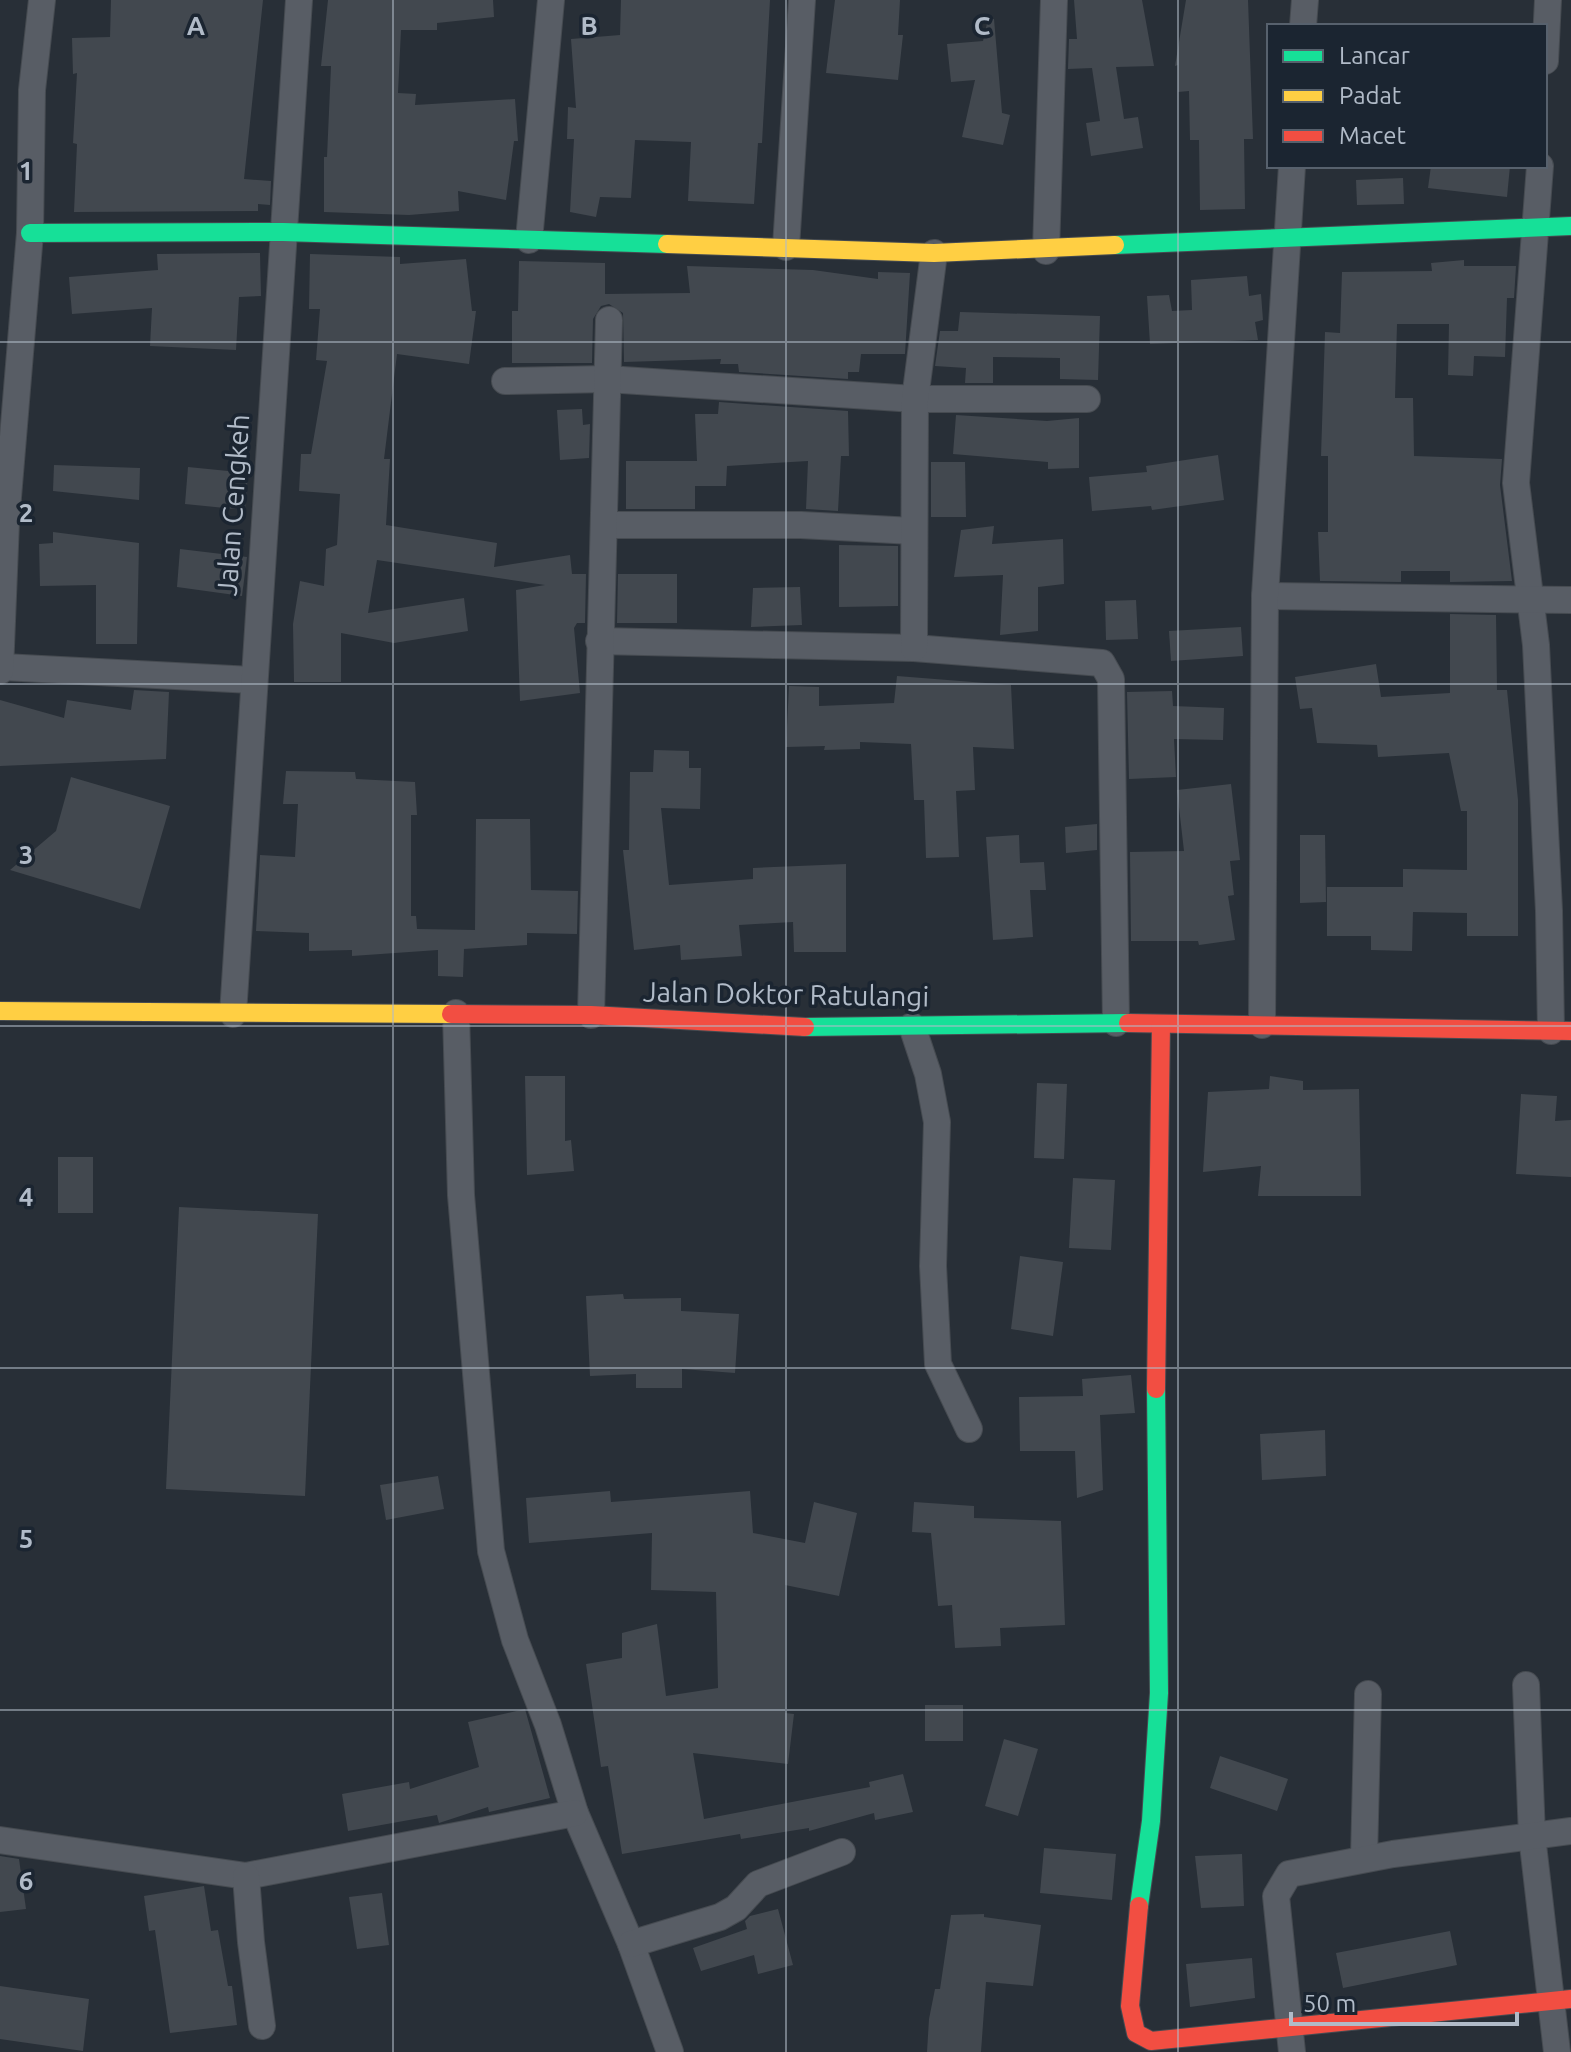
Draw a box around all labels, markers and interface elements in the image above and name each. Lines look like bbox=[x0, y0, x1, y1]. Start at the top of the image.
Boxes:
text: A bbox=[187, 11, 206, 40]
text: B bbox=[580, 11, 598, 40]
text: C bbox=[974, 11, 991, 40]
legend bbox=[1267, 24, 1547, 168]
text: Lancar bbox=[1339, 42, 1410, 69]
text: Padat bbox=[1339, 82, 1402, 109]
text: Macet bbox=[1339, 122, 1407, 149]
text: 1 bbox=[19, 156, 33, 185]
street label: Jalan Cengkeh bbox=[211, 413, 254, 597]
text: 2 bbox=[19, 498, 33, 527]
text: 3 bbox=[19, 840, 33, 869]
street label: Jalan Doktor Ratulangi bbox=[643, 976, 929, 1011]
text: 4 bbox=[19, 1182, 33, 1211]
text: 5 bbox=[19, 1524, 33, 1553]
text: 6 bbox=[19, 1866, 33, 1895]
scale bar bbox=[1291, 1976, 1517, 2026]
text: 50 m bbox=[1303, 1990, 1356, 2017]

